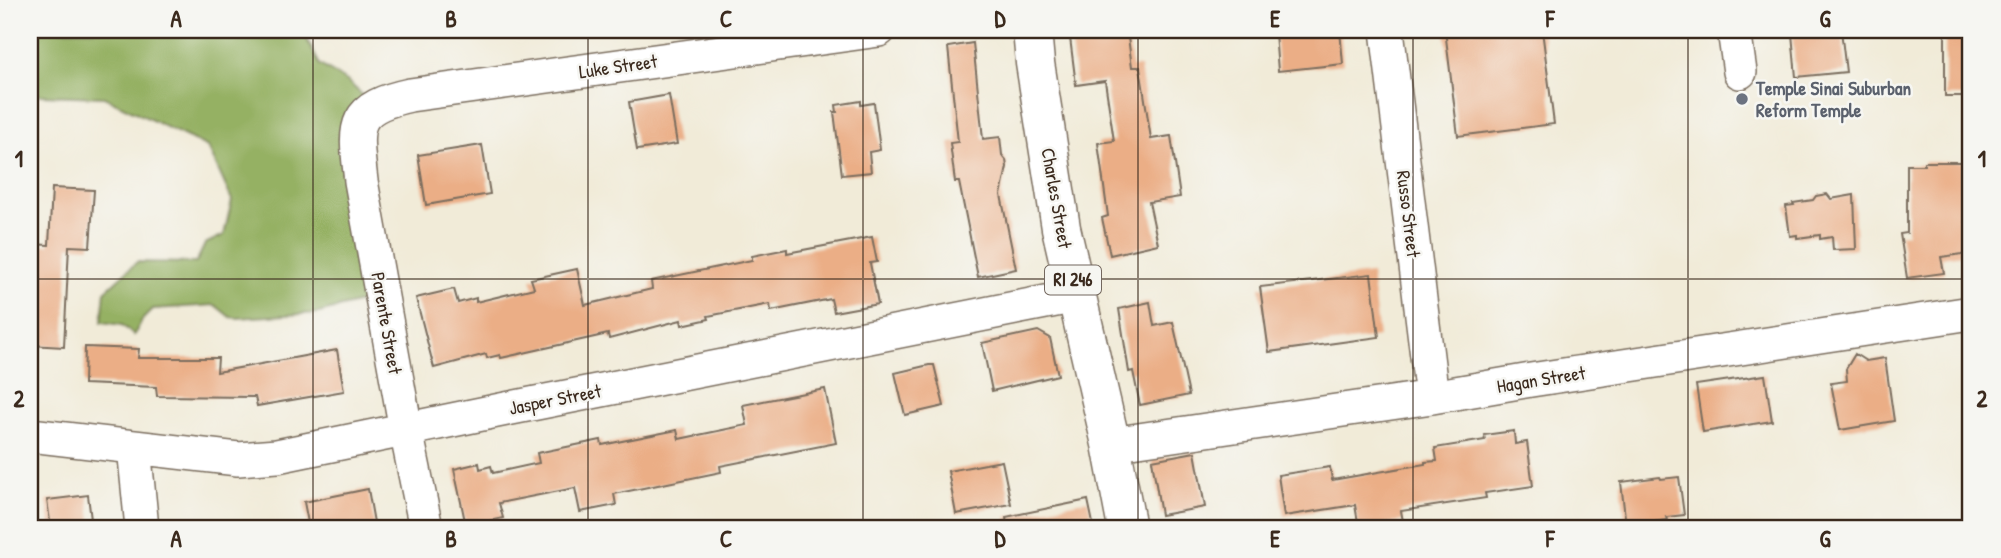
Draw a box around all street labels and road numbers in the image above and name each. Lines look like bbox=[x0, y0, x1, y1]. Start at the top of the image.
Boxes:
street label: Luke Street bbox=[577, 48, 659, 84]
street label: Charles Street bbox=[1035, 146, 1079, 251]
street label: Russo Street bbox=[1391, 169, 1427, 259]
road number: RI 246 bbox=[1045, 266, 1101, 294]
street label: Parente Street bbox=[365, 270, 409, 376]
street label: Hagan Street bbox=[1495, 359, 1588, 399]
street label: Jasper Street bbox=[507, 377, 604, 421]

